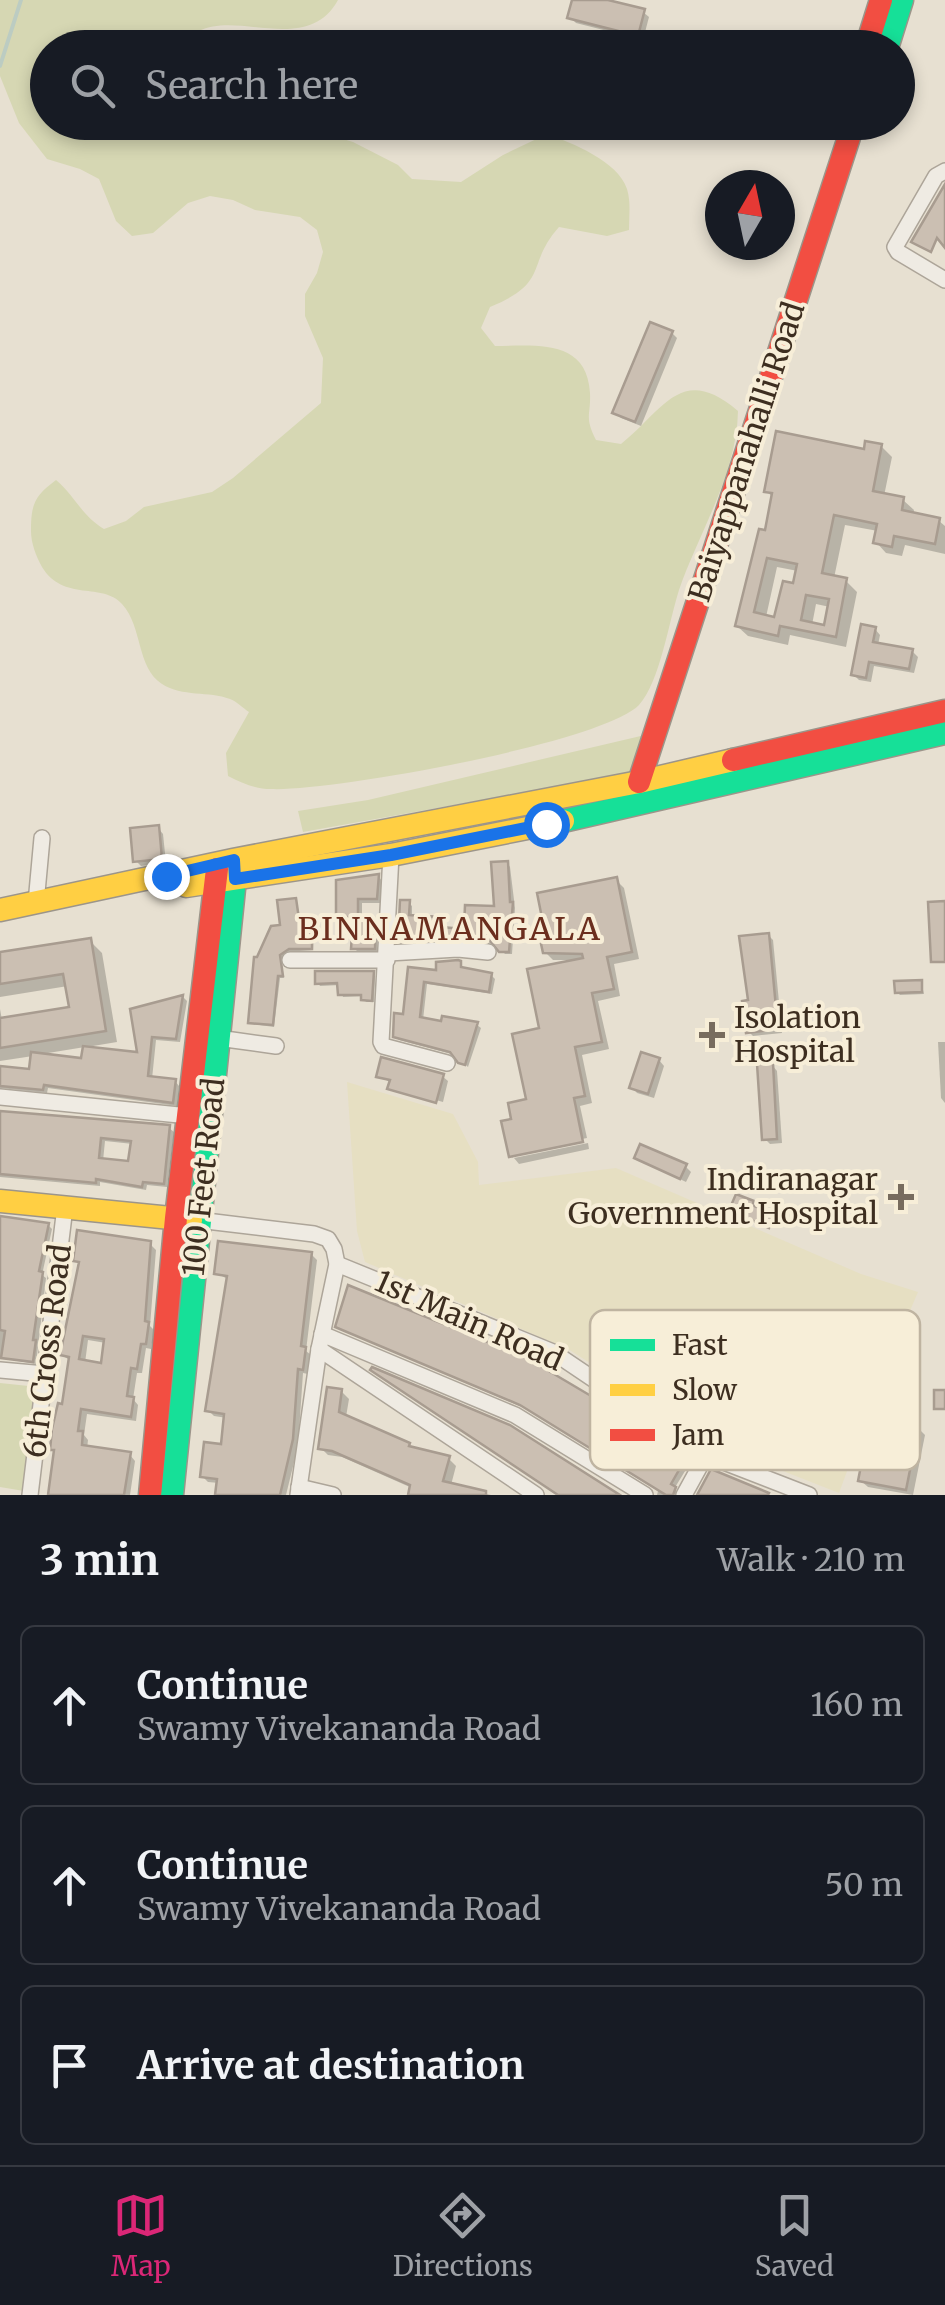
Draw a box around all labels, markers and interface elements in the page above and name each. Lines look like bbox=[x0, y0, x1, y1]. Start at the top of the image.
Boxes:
search box bbox=[30, 30, 915, 140]
icon: search bbox=[65, 58, 120, 113]
text: Search here bbox=[145, 62, 358, 109]
north arrow bbox=[705, 170, 795, 260]
street label: Baiyappanahalli Road bbox=[680, 297, 812, 606]
route start bbox=[524, 802, 570, 848]
route end bbox=[144, 854, 190, 900]
district label: BINNAMANGALA bbox=[298, 909, 602, 949]
place label: Isolation Hospital bbox=[734, 998, 861, 1070]
marker: Isolation Hospital bbox=[699, 1022, 725, 1048]
street label: 100 Feet Road bbox=[174, 1076, 232, 1278]
place label: Indiranagar Government Hospital bbox=[568, 1160, 878, 1232]
marker: Indiranagar Government Hospital bbox=[888, 1184, 914, 1210]
street label: 6th Cross Road bbox=[15, 1242, 79, 1460]
street label: 1st Main Road bbox=[369, 1262, 570, 1379]
legend bbox=[590, 1310, 920, 1470]
text: Fast bbox=[672, 1327, 728, 1363]
text: Slow bbox=[672, 1372, 737, 1408]
text: Jam bbox=[671, 1417, 725, 1453]
text: 3 min bbox=[40, 1534, 159, 1586]
text: Walk · 210 m bbox=[717, 1540, 905, 1580]
text: Continue bbox=[137, 1662, 308, 1709]
icon: ahead bbox=[42, 1678, 97, 1733]
text: 160 m bbox=[811, 1685, 903, 1725]
text: Swamy Vivekananda Road bbox=[137, 1709, 541, 1749]
text: Continue bbox=[137, 1842, 308, 1889]
icon: ahead bbox=[42, 1858, 97, 1913]
text: 50 m bbox=[825, 1865, 903, 1905]
text: Swamy Vivekananda Road bbox=[137, 1889, 541, 1929]
icon: arrive bbox=[42, 2038, 97, 2093]
text: Arrive at destination bbox=[137, 2042, 524, 2089]
tab: Map bbox=[111, 2188, 171, 2284]
tab: Directions bbox=[393, 2188, 533, 2284]
tab: Saved bbox=[755, 2188, 834, 2284]

